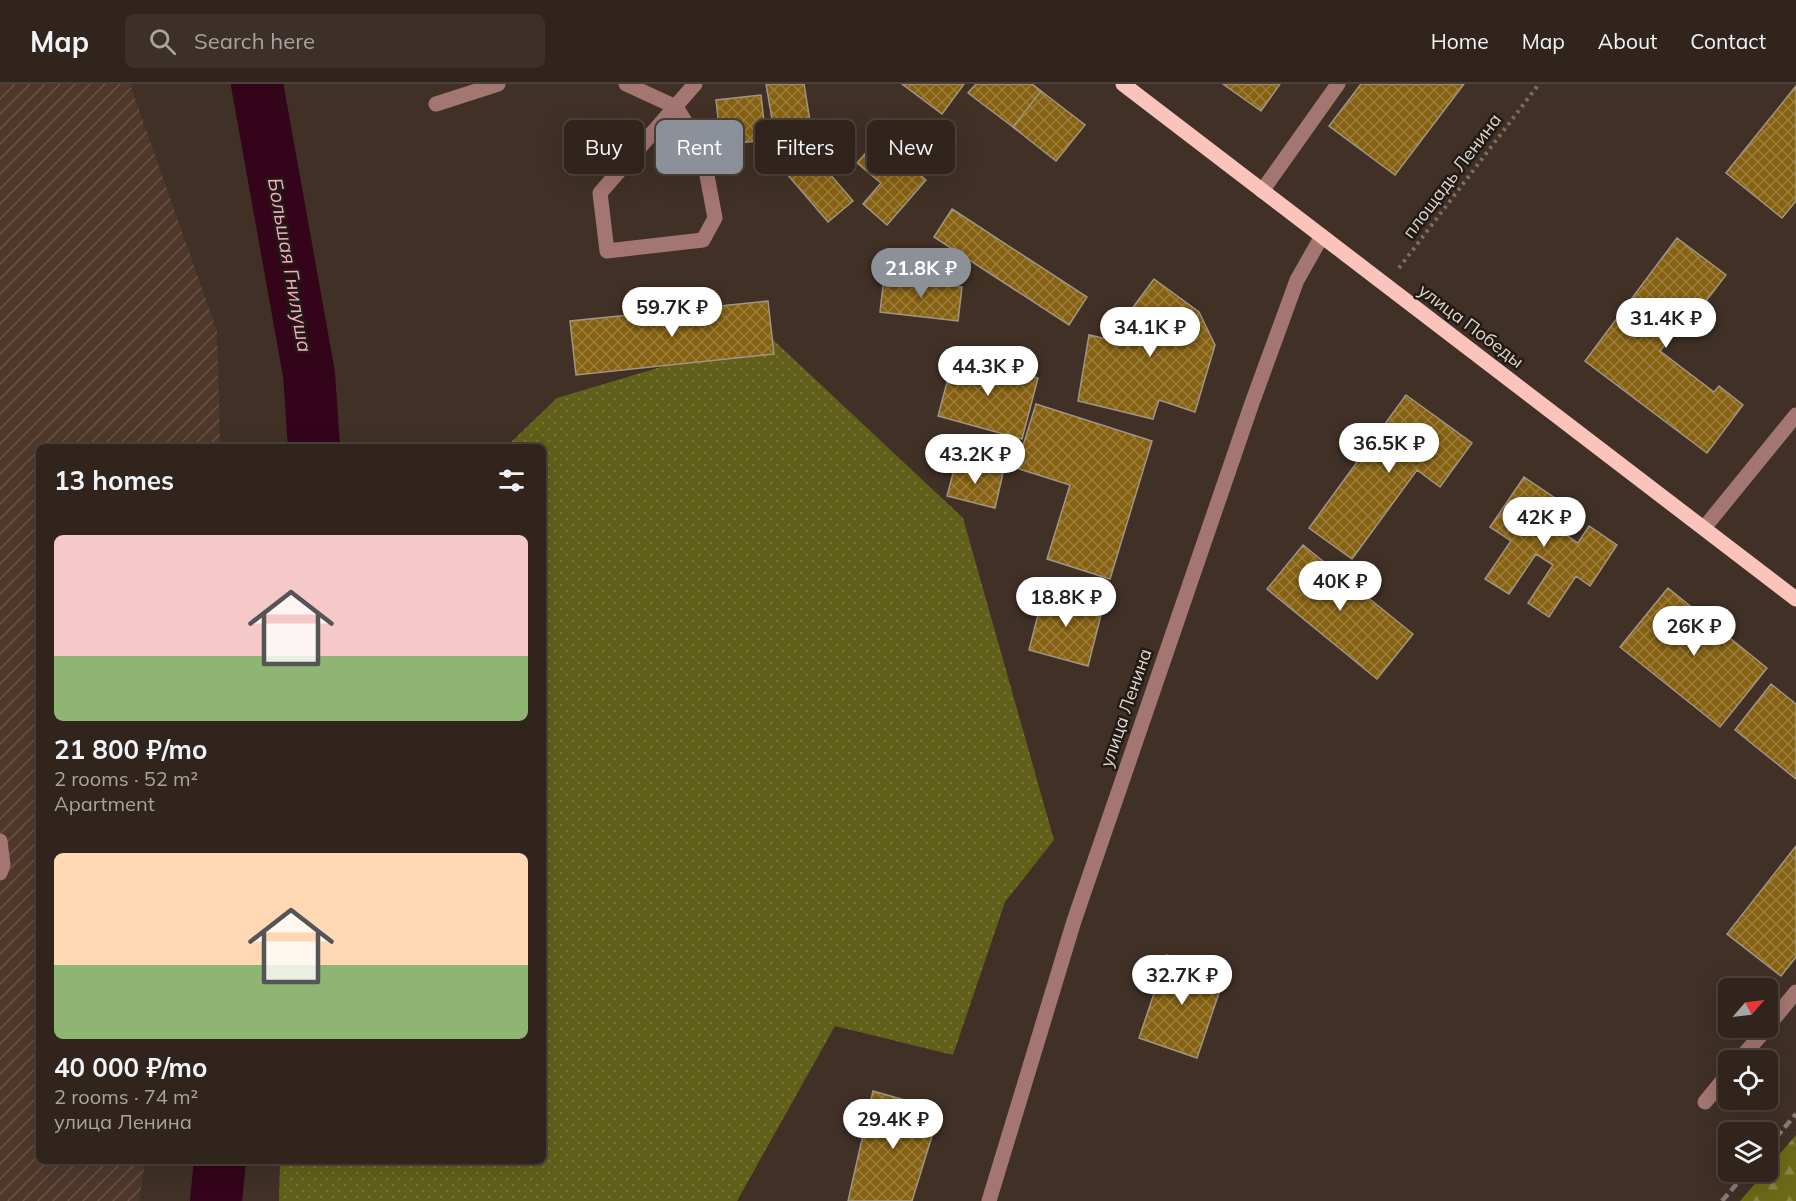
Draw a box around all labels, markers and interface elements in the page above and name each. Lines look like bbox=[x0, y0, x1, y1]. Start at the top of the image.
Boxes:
search box bbox=[125, 14, 545, 68]
text: Map bbox=[30, 24, 89, 59]
icon: search bbox=[146, 25, 179, 58]
text: Search here bbox=[194, 27, 315, 55]
text: Home bbox=[1431, 28, 1489, 54]
text: Map bbox=[1522, 28, 1565, 54]
text: About bbox=[1598, 28, 1657, 54]
text: Contact bbox=[1690, 28, 1766, 54]
street label: площадь Ленина bbox=[1397, 109, 1506, 243]
chip: Buy bbox=[564, 120, 644, 174]
chip: Rent bbox=[656, 120, 743, 174]
chip: Filters bbox=[755, 120, 855, 174]
chip: New bbox=[867, 120, 955, 174]
water label: Большая Гнилуша bbox=[263, 176, 318, 354]
pin: 21.8K ₽ bbox=[866, 248, 976, 299]
text: 21.8K ₽ bbox=[885, 255, 957, 280]
street label: улица Победы bbox=[1414, 278, 1529, 373]
pin: 59.7K ₽ bbox=[617, 287, 727, 338]
text: 59.7K ₽ bbox=[636, 294, 708, 319]
pin: 31.4K ₽ bbox=[1611, 298, 1721, 349]
text: 31.4K ₽ bbox=[1630, 305, 1702, 330]
pin: 34.1K ₽ bbox=[1095, 307, 1205, 358]
text: 34.1K ₽ bbox=[1114, 314, 1186, 339]
pin: 44.3K ₽ bbox=[933, 346, 1043, 397]
text: 44.3K ₽ bbox=[952, 353, 1024, 378]
pin: 36.5K ₽ bbox=[1334, 423, 1444, 474]
text: 36.5K ₽ bbox=[1353, 430, 1425, 455]
pin: 43.2K ₽ bbox=[920, 434, 1030, 485]
text: 43.2K ₽ bbox=[939, 441, 1011, 466]
text: 13 homes bbox=[54, 464, 174, 497]
icon: filters bbox=[495, 464, 528, 497]
pin: 42K ₽ bbox=[1502, 497, 1586, 548]
text: 42K ₽ bbox=[1517, 504, 1571, 529]
pin: 40K ₽ bbox=[1298, 561, 1382, 612]
text: 40K ₽ bbox=[1313, 568, 1367, 593]
icon: home bbox=[237, 574, 345, 682]
pin: 18.8K ₽ bbox=[1011, 577, 1121, 628]
text: 18.8K ₽ bbox=[1030, 584, 1102, 609]
pin: 26K ₽ bbox=[1652, 606, 1736, 657]
text: 26K ₽ bbox=[1667, 613, 1721, 638]
street label: улица Ленина bbox=[1094, 645, 1157, 770]
text: 21 800 ₽/mo bbox=[54, 733, 207, 766]
text: 2 rooms · 52 m² bbox=[54, 766, 198, 791]
text: Apartment bbox=[54, 791, 155, 816]
icon: home bbox=[237, 892, 345, 1000]
pin: 32.7K ₽ bbox=[1127, 955, 1237, 1006]
text: 32.7K ₽ bbox=[1146, 962, 1218, 987]
north arrow bbox=[1718, 978, 1778, 1038]
map controls bbox=[1718, 978, 1778, 1182]
button: locate bbox=[1718, 1050, 1778, 1110]
text: 40 000 ₽/mo bbox=[54, 1051, 207, 1084]
text: 2 rooms · 74 m² bbox=[54, 1084, 198, 1109]
pin: 29.4K ₽ bbox=[838, 1099, 948, 1150]
text: 29.4K ₽ bbox=[857, 1106, 929, 1131]
text: улица Ленина bbox=[54, 1109, 192, 1134]
button: layers bbox=[1718, 1122, 1778, 1182]

